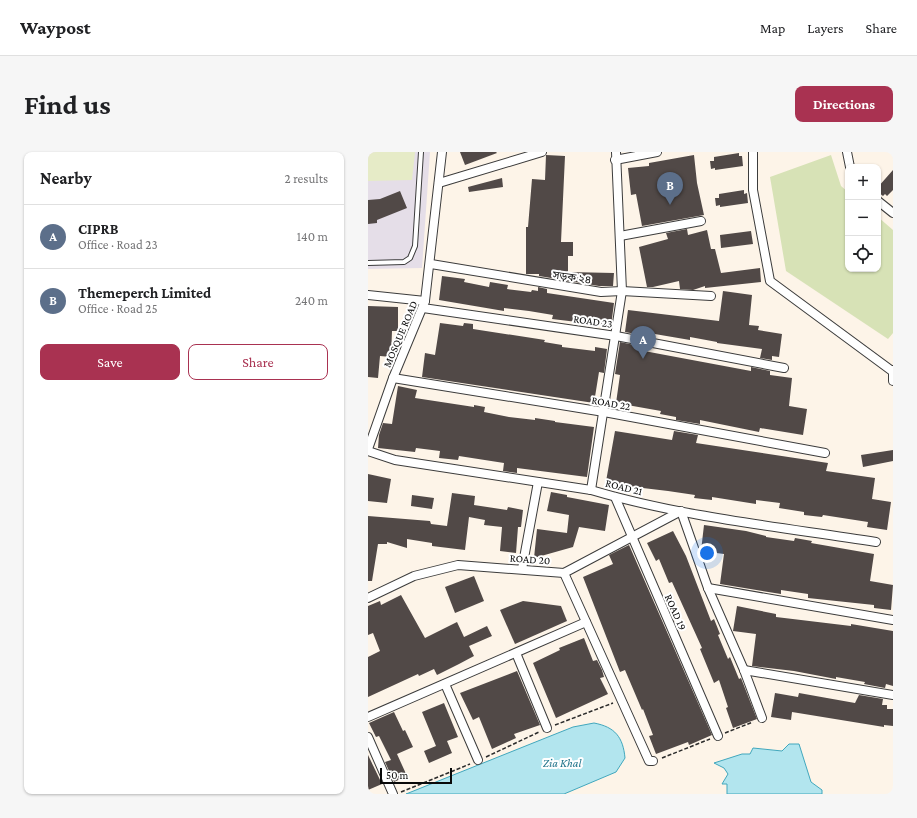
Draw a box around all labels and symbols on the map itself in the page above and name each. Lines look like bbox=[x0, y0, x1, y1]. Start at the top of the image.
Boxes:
pin: B bbox=[657, 172, 683, 205]
street label: সড়ক ২৪ bbox=[551, 268, 592, 286]
street label: MOSQUE ROAD bbox=[381, 299, 419, 369]
street label: ROAD 23 bbox=[573, 312, 613, 330]
pin: A bbox=[630, 326, 656, 359]
street label: ROAD 22 bbox=[591, 394, 631, 412]
street label: ROAD 21 bbox=[604, 477, 644, 497]
your location bbox=[697, 543, 717, 563]
street label: ROAD 20 bbox=[509, 552, 551, 566]
street label: ROAD 19 bbox=[663, 592, 689, 632]
water label: Zia Khal bbox=[543, 756, 582, 770]
scale bar bbox=[380, 766, 452, 785]

